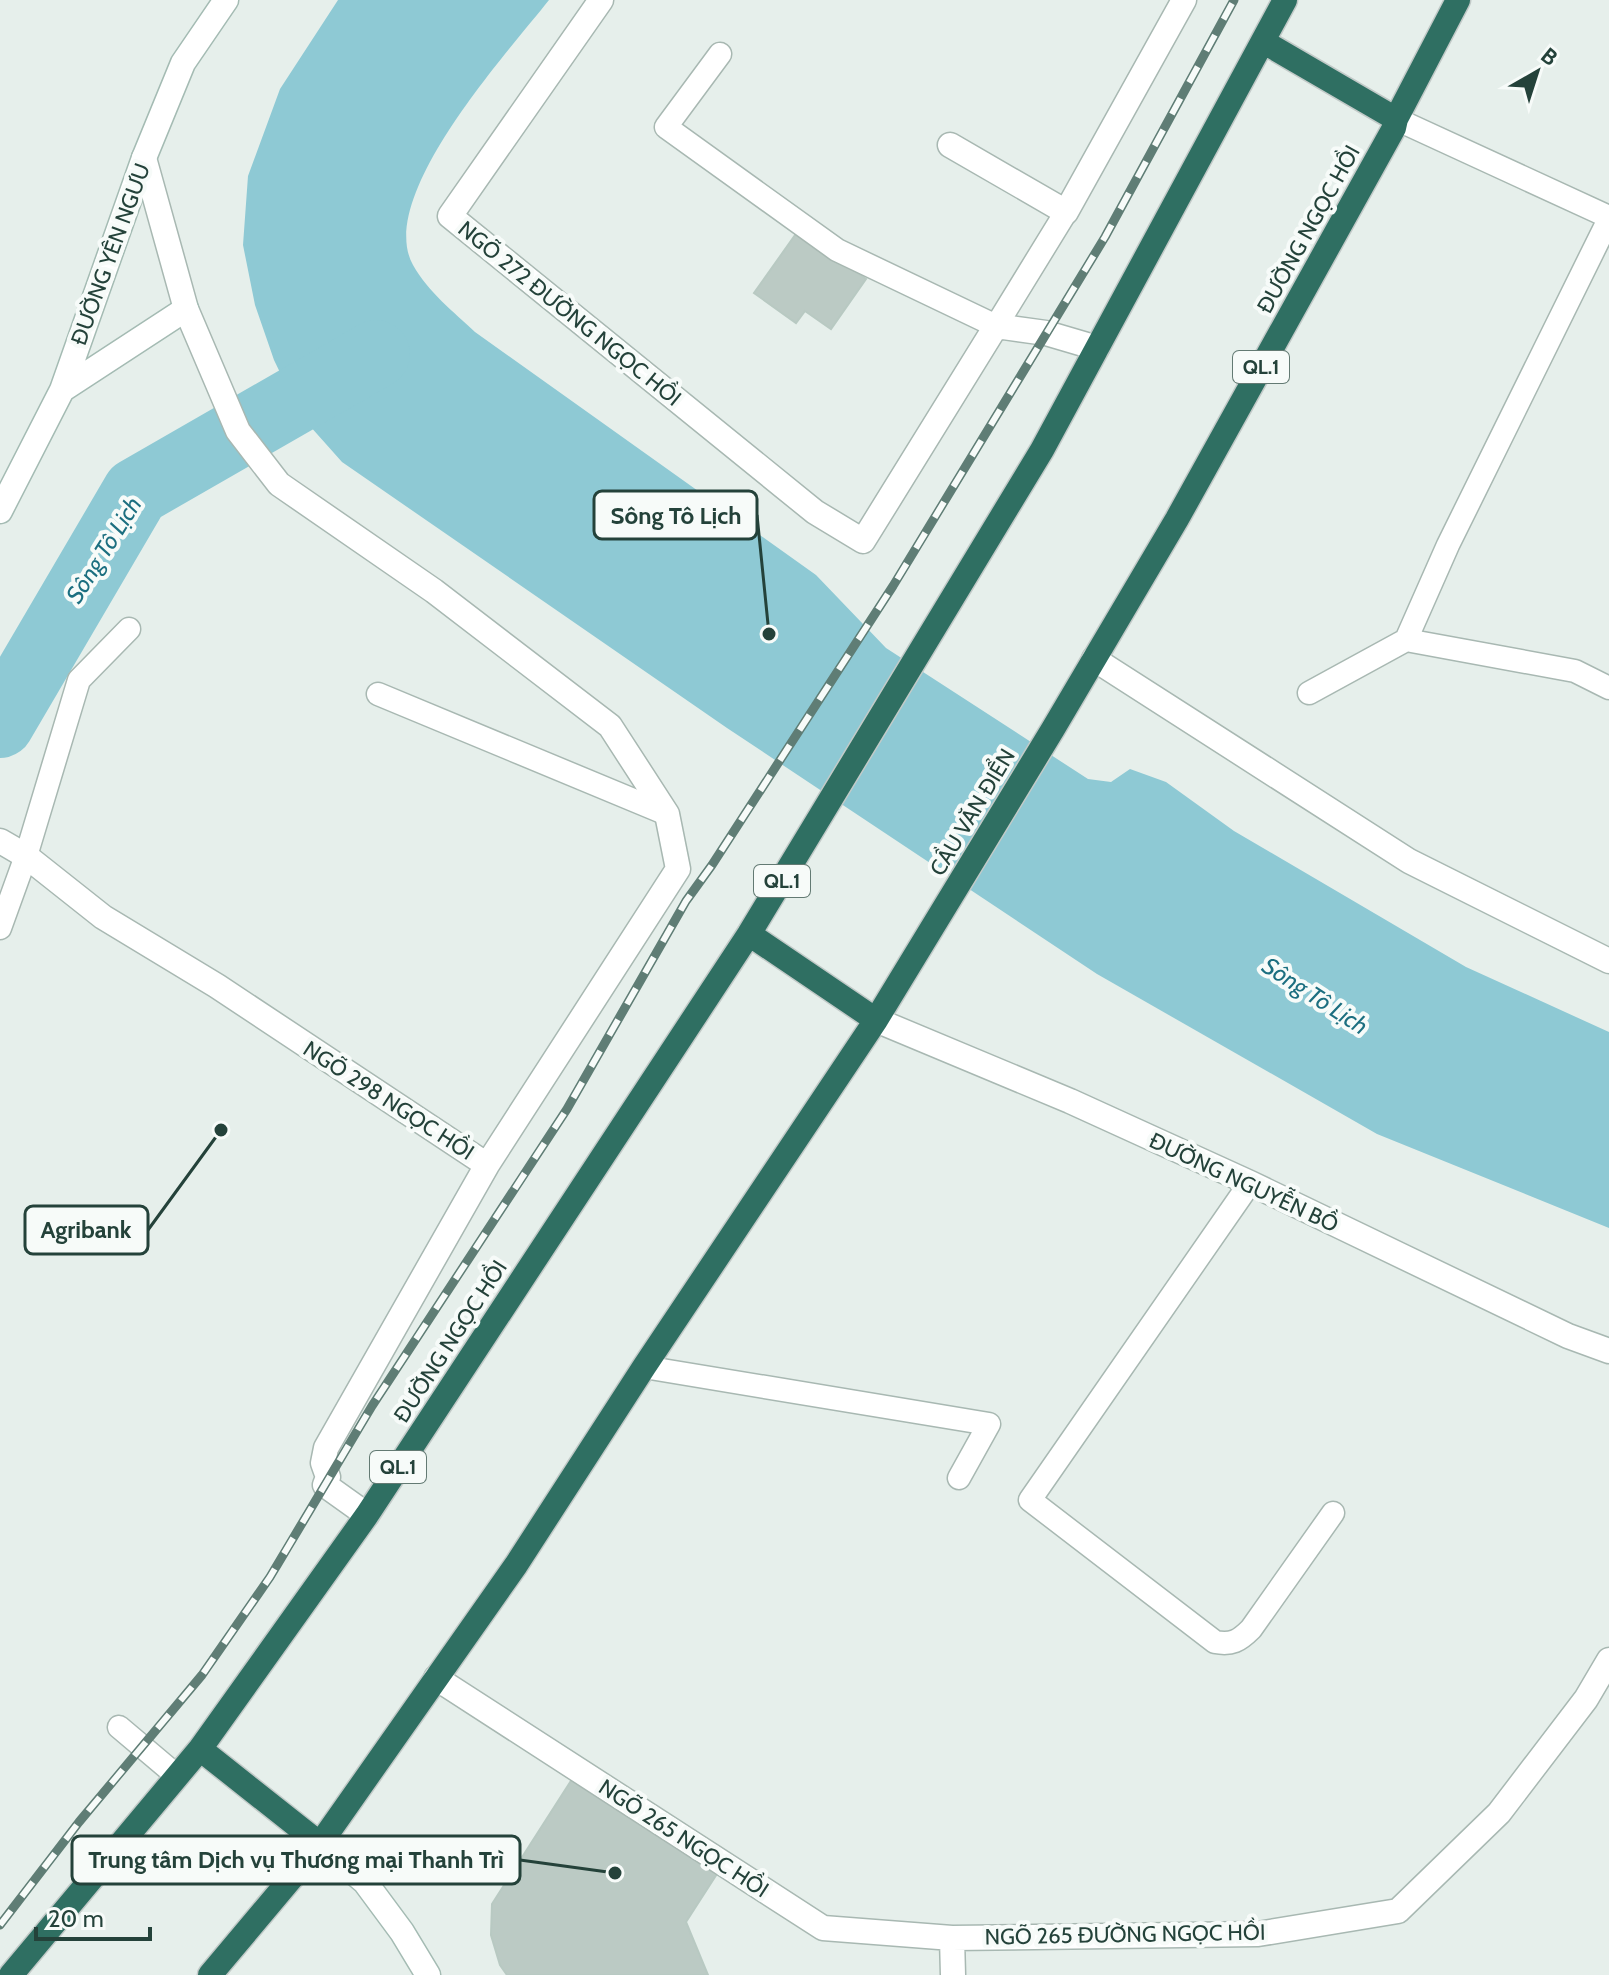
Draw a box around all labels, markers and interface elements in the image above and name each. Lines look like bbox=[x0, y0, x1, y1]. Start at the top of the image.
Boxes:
north arrow bbox=[1497, 32, 1577, 112]
text: B bbox=[1535, 42, 1563, 72]
street label: ĐƯỜNG NGỌC HỒI bbox=[1249, 140, 1366, 318]
street label: ĐƯỜNG YÊN NGƯU bbox=[65, 160, 156, 349]
street label: NGÕ 272 ĐƯỜNG NGỌC HỒI bbox=[453, 214, 688, 412]
road number: QL.1 bbox=[1233, 351, 1289, 383]
water label: Sông Tô Lịch bbox=[60, 491, 148, 608]
callout: Sông Tô Lịch bbox=[594, 491, 757, 539]
text: Sông Tô Lịch bbox=[611, 501, 741, 530]
street label: CẦU VĂN ĐIỂN bbox=[922, 743, 1021, 881]
road number: QL.1 bbox=[754, 865, 810, 897]
water label: Sông Tô Lịch bbox=[1257, 951, 1373, 1040]
street label: NGÕ 298 NGỌC HỒI bbox=[298, 1033, 480, 1166]
street label: ĐƯỜNG NGUYỄN BỒ bbox=[1145, 1124, 1344, 1238]
callout: Agribank bbox=[25, 1206, 148, 1254]
text: Agribank bbox=[40, 1215, 132, 1244]
street label: ĐƯỜNG NGỌC HỒI bbox=[386, 1254, 513, 1427]
road number: QL.1 bbox=[370, 1451, 426, 1483]
street label: NGÕ 265 NGỌC HỒI bbox=[594, 1772, 775, 1903]
callout: Trung tâm Dịch vụ Thương mại Thanh Trì bbox=[72, 1836, 520, 1884]
text: Trung tâm Dịch vụ Thương mại Thanh Trì bbox=[88, 1845, 504, 1874]
scale bar bbox=[36, 1891, 150, 1941]
text: 20 m bbox=[48, 1904, 104, 1933]
street label: NGÕ 265 ĐƯỜNG NGỌC HỒI bbox=[984, 1917, 1266, 1950]

